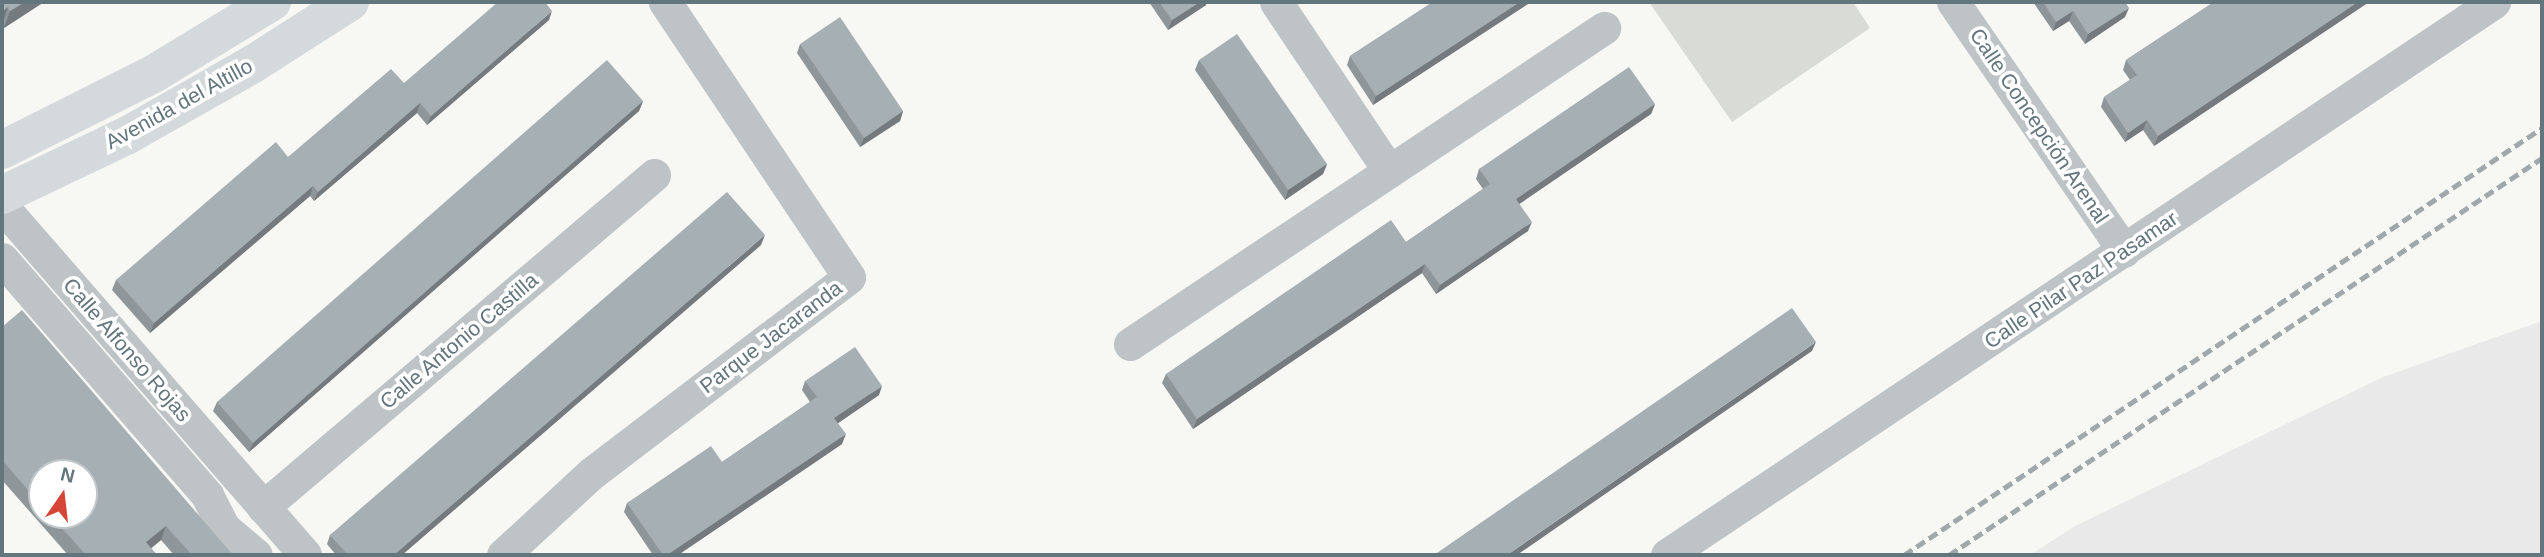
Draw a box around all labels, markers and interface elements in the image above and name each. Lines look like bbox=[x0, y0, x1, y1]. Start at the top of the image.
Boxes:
street label: Calle Concepción Arenal bbox=[1964, 23, 2114, 229]
street label: Avenida del Altillo bbox=[101, 53, 257, 155]
street label: Calle Pilar Paz Pasamar bbox=[1980, 206, 2182, 354]
street label: Calle Antonio Castilla bbox=[374, 267, 544, 415]
street label: Calle Alfonso Rojas bbox=[57, 273, 197, 427]
street label: Parque Jacaranda bbox=[695, 275, 847, 399]
north arrow bbox=[28, 459, 98, 529]
text: N bbox=[59, 463, 77, 487]

